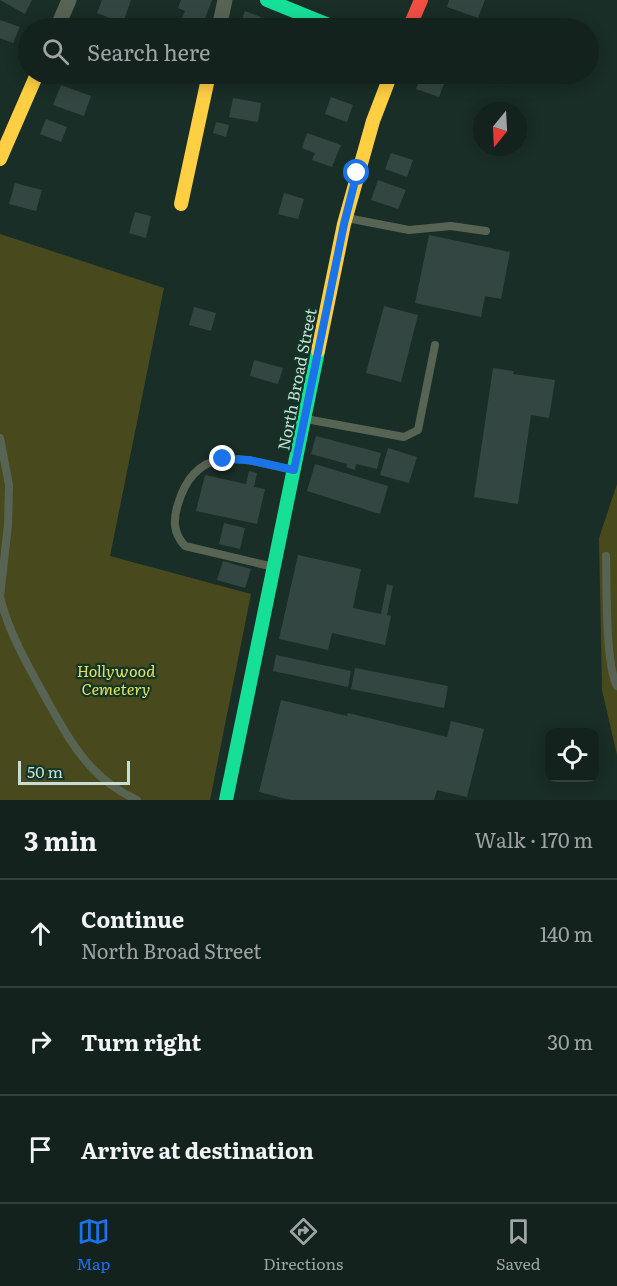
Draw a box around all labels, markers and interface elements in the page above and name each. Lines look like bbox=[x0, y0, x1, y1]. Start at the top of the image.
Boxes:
search box bbox=[18, 18, 599, 84]
icon: search bbox=[39, 35, 72, 68]
text: Search here bbox=[87, 35, 210, 68]
north arrow bbox=[473, 102, 527, 156]
route start bbox=[343, 159, 369, 185]
street label: North Broad Street bbox=[270, 305, 322, 452]
route end bbox=[209, 445, 235, 471]
park label: Hollywood Cemetery bbox=[77, 658, 156, 700]
map controls bbox=[545, 728, 599, 782]
button: locate bbox=[545, 728, 599, 782]
scale bar bbox=[18, 758, 130, 786]
text: 50 m bbox=[27, 759, 63, 783]
text: 3 min bbox=[24, 820, 97, 859]
text: Walk · 170 m bbox=[475, 824, 593, 854]
text: Continue bbox=[81, 902, 184, 935]
icon: ahead bbox=[24, 917, 57, 950]
text: 140 m bbox=[540, 918, 593, 948]
text: North Broad Street bbox=[81, 935, 261, 965]
icon: right bbox=[24, 1025, 57, 1058]
text: Turn right bbox=[81, 1025, 201, 1058]
text: 30 m bbox=[547, 1026, 593, 1056]
icon: arrive bbox=[24, 1133, 57, 1166]
text: Arrive at destination bbox=[81, 1133, 314, 1166]
tab: Map bbox=[76, 1215, 110, 1275]
tab: Directions bbox=[263, 1215, 343, 1275]
tab: Saved bbox=[496, 1215, 541, 1275]

